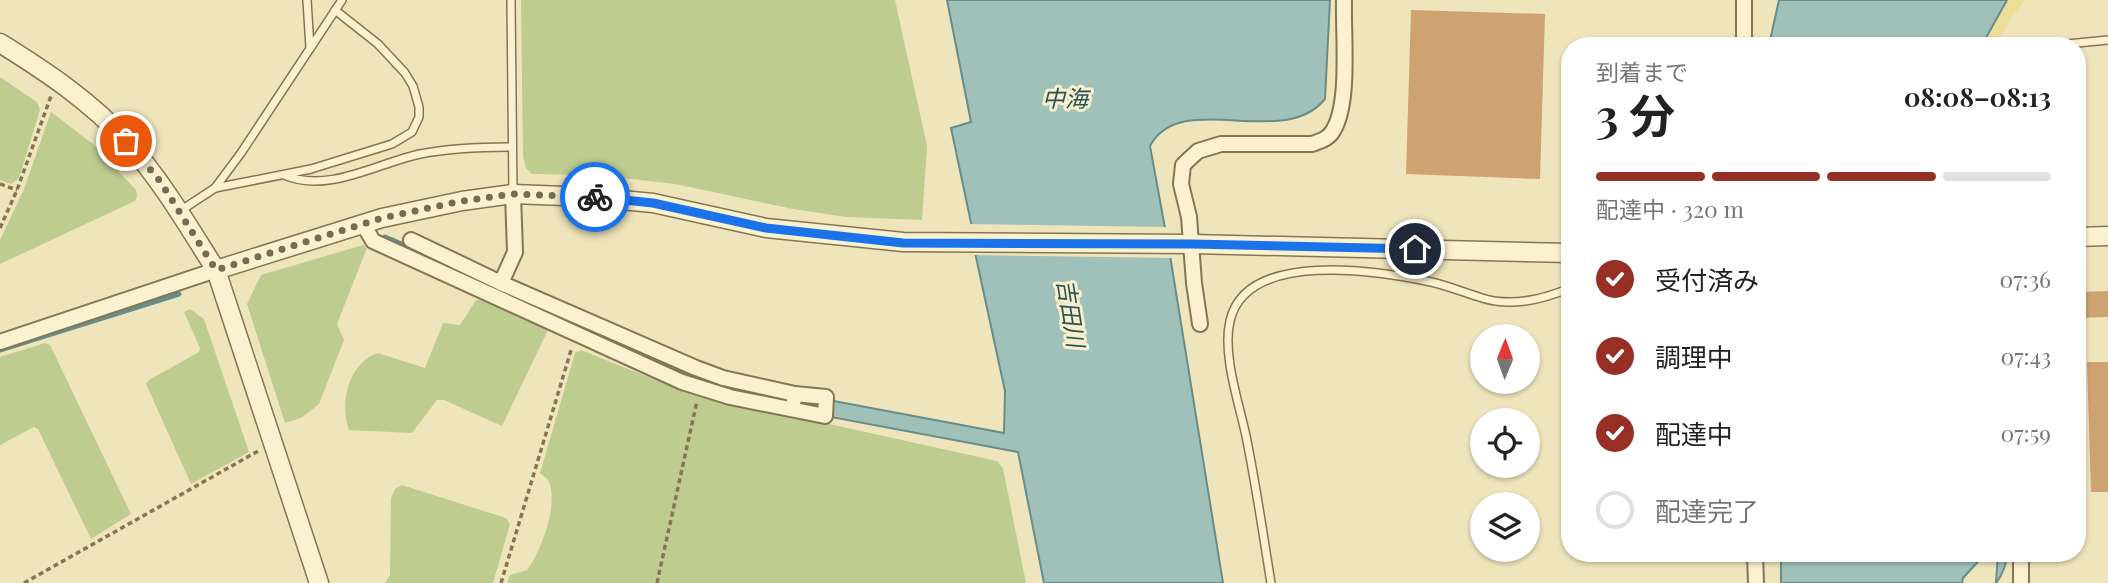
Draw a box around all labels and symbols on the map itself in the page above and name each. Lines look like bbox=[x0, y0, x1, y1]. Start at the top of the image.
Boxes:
water label: 中海 bbox=[1042, 82, 1092, 113]
pin bbox=[96, 111, 156, 171]
courier bbox=[560, 162, 630, 232]
pin bbox=[1385, 219, 1445, 279]
water label: 吉田川 bbox=[1051, 277, 1093, 352]
north arrow bbox=[1470, 324, 1540, 394]

